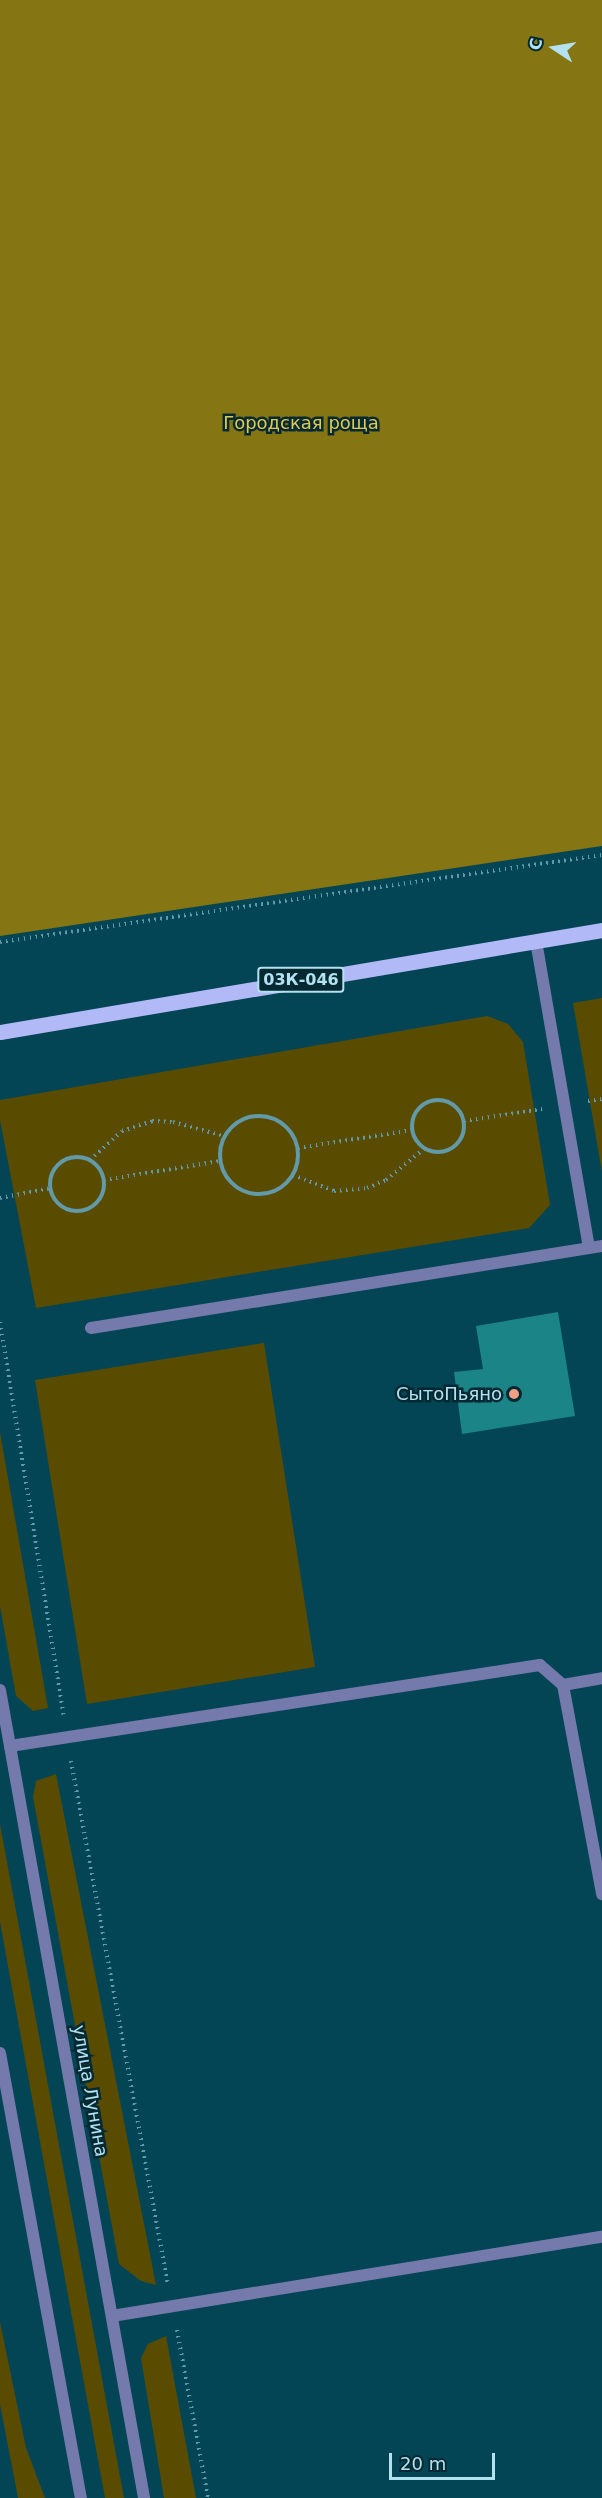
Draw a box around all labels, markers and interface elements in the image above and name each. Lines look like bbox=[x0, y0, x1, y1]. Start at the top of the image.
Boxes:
north arrow bbox=[524, 18, 584, 78]
text: С bbox=[525, 36, 546, 52]
park label: Городская роща bbox=[223, 412, 379, 434]
road number: 03К-046 bbox=[256, 967, 346, 993]
place label: СытоПьяно bbox=[396, 1383, 502, 1405]
marker: СытоПьяно bbox=[507, 1387, 521, 1401]
street label: улица Лунина bbox=[68, 2023, 112, 2159]
scale bar bbox=[392, 2441, 498, 2479]
text: 20 m bbox=[400, 2453, 446, 2474]

